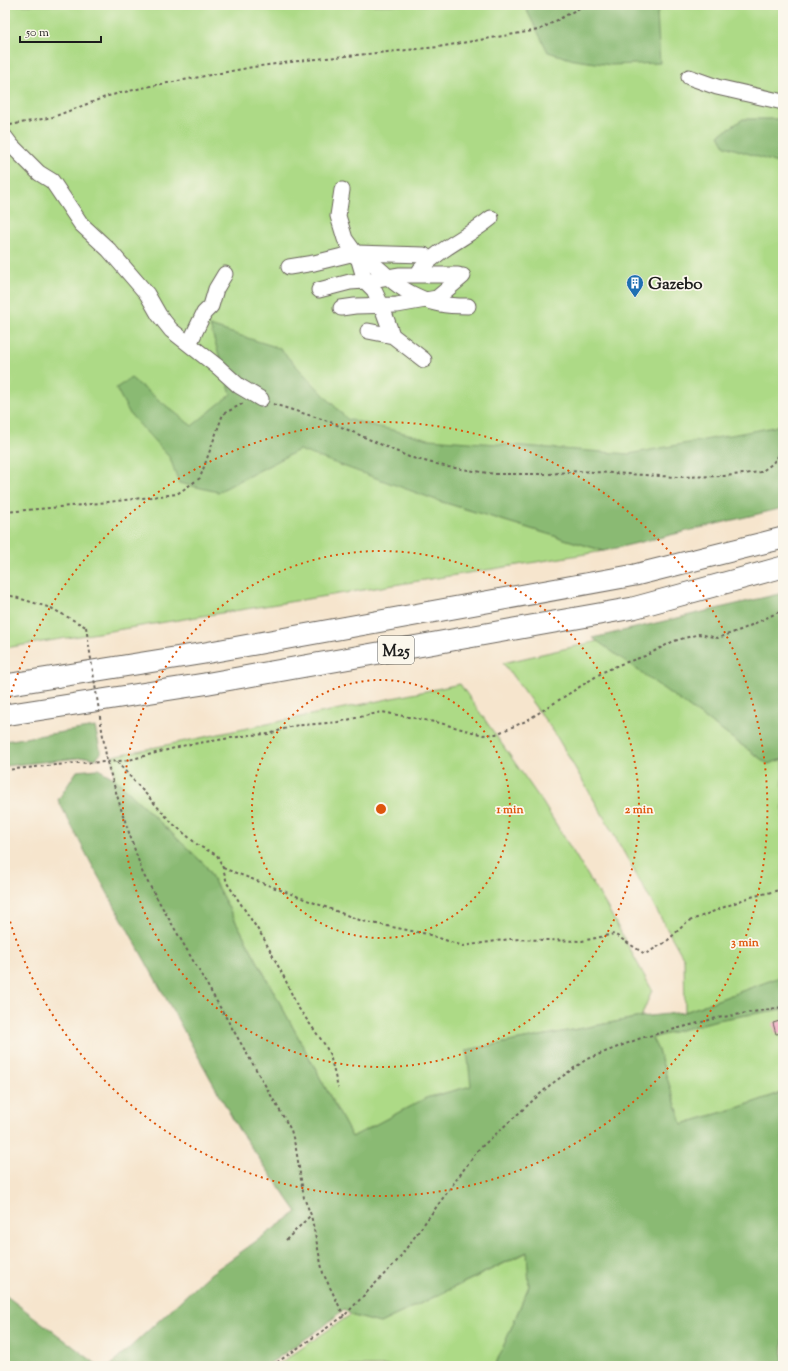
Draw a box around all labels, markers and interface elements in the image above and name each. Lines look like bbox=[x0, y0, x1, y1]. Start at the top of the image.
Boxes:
scale bar bbox=[20, 18, 101, 44]
text: 50 m bbox=[25, 24, 49, 42]
building icon: Gazebo bbox=[625, 273, 645, 298]
place label: Gazebo bbox=[648, 273, 703, 297]
road number: M25 bbox=[378, 636, 414, 664]
text: 1 min bbox=[495, 801, 524, 819]
text: 2 min bbox=[625, 801, 654, 819]
centre of rings bbox=[374, 802, 388, 816]
text: 3 min bbox=[731, 934, 760, 952]

